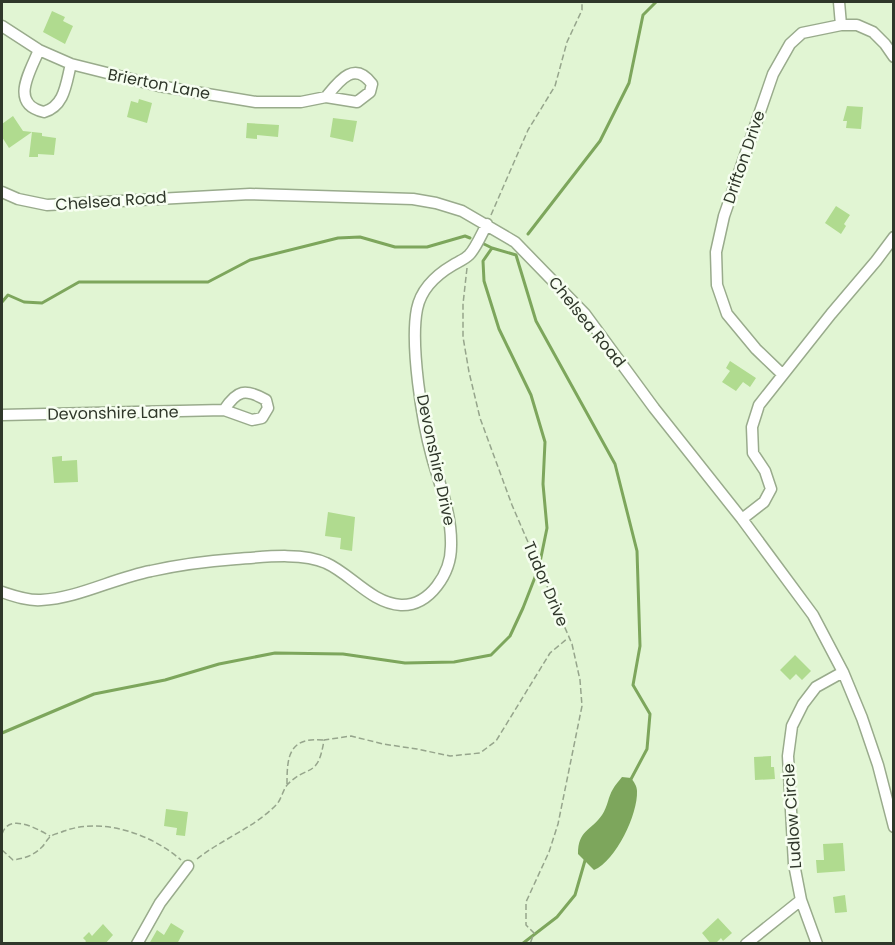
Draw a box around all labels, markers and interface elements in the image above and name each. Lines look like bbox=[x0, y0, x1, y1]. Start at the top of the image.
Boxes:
street label: Brierton Lane bbox=[106, 63, 212, 105]
street label: Drifton Drive bbox=[717, 107, 771, 207]
street label: Chelsea Road bbox=[55, 186, 167, 216]
street label: Chelsea Road bbox=[543, 271, 631, 373]
street label: Devonshire Drive bbox=[411, 392, 461, 528]
street label: Devonshire Lane bbox=[47, 400, 179, 426]
street label: Tudor Drive bbox=[518, 538, 574, 630]
street label: Ludlow Circle bbox=[777, 763, 807, 869]

